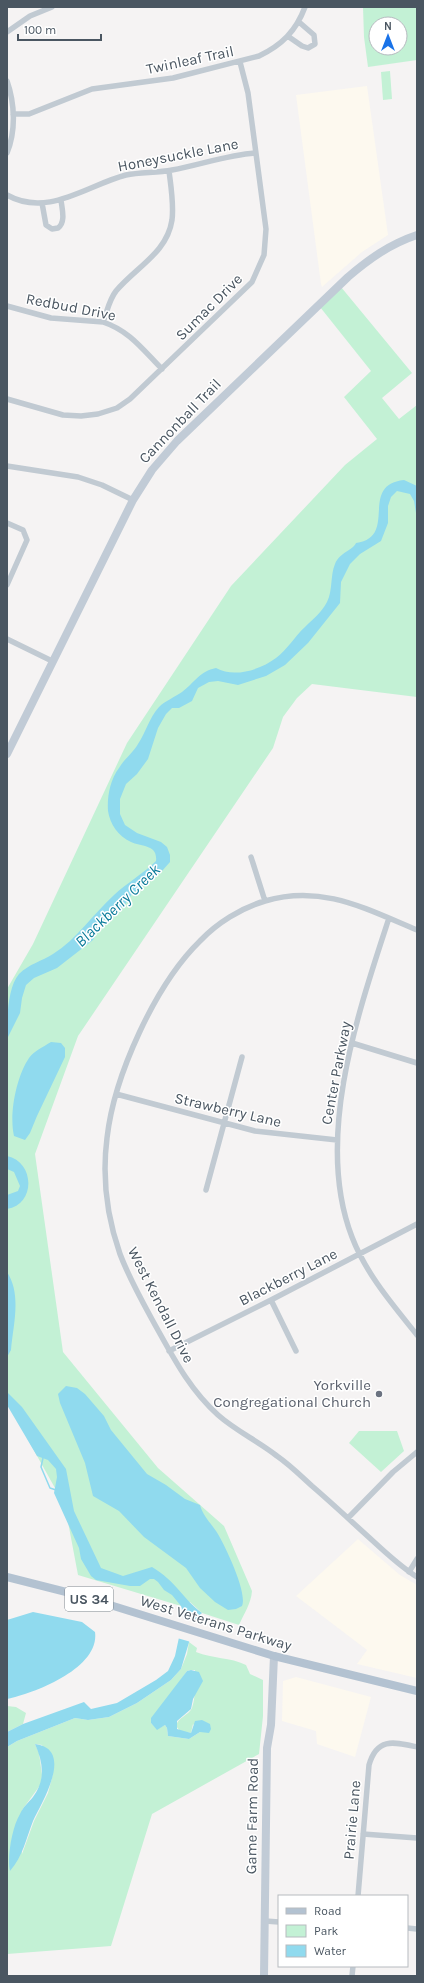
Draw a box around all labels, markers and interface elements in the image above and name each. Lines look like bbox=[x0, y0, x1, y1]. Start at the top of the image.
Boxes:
scale bar bbox=[18, 16, 101, 42]
north arrow bbox=[368, 16, 408, 56]
text: N bbox=[384, 20, 392, 33]
text: 100 m bbox=[24, 23, 56, 37]
street label: Twinleaf Trail bbox=[145, 42, 235, 78]
street label: Honeysuckle Lane bbox=[116, 134, 240, 176]
street label: Sumac Drive bbox=[172, 270, 246, 344]
street label: Redbud Drive bbox=[25, 289, 117, 325]
street label: Cannonball Trail bbox=[135, 375, 225, 467]
water label: Blackberry Creek bbox=[71, 859, 165, 951]
street label: Center Parkway bbox=[317, 1020, 355, 1126]
street label: Strawberry Lane bbox=[173, 1089, 283, 1131]
street label: West Kendall Drive bbox=[124, 1244, 198, 1366]
street label: Blackberry Lane bbox=[236, 1244, 340, 1310]
place label: Yorkville Congregational Church bbox=[213, 1376, 371, 1411]
marker: Yorkville Congregational Church bbox=[374, 1389, 384, 1399]
road number: US 34 bbox=[65, 1587, 113, 1611]
street label: West Veterans Parkway bbox=[138, 1591, 294, 1655]
street label: Game Farm Road bbox=[242, 1758, 262, 1874]
street label: Prairie Lane bbox=[340, 1780, 364, 1860]
legend bbox=[278, 1895, 408, 1967]
text: Road bbox=[314, 1904, 342, 1918]
text: Park bbox=[314, 1924, 339, 1938]
text: Water bbox=[314, 1944, 347, 1958]

